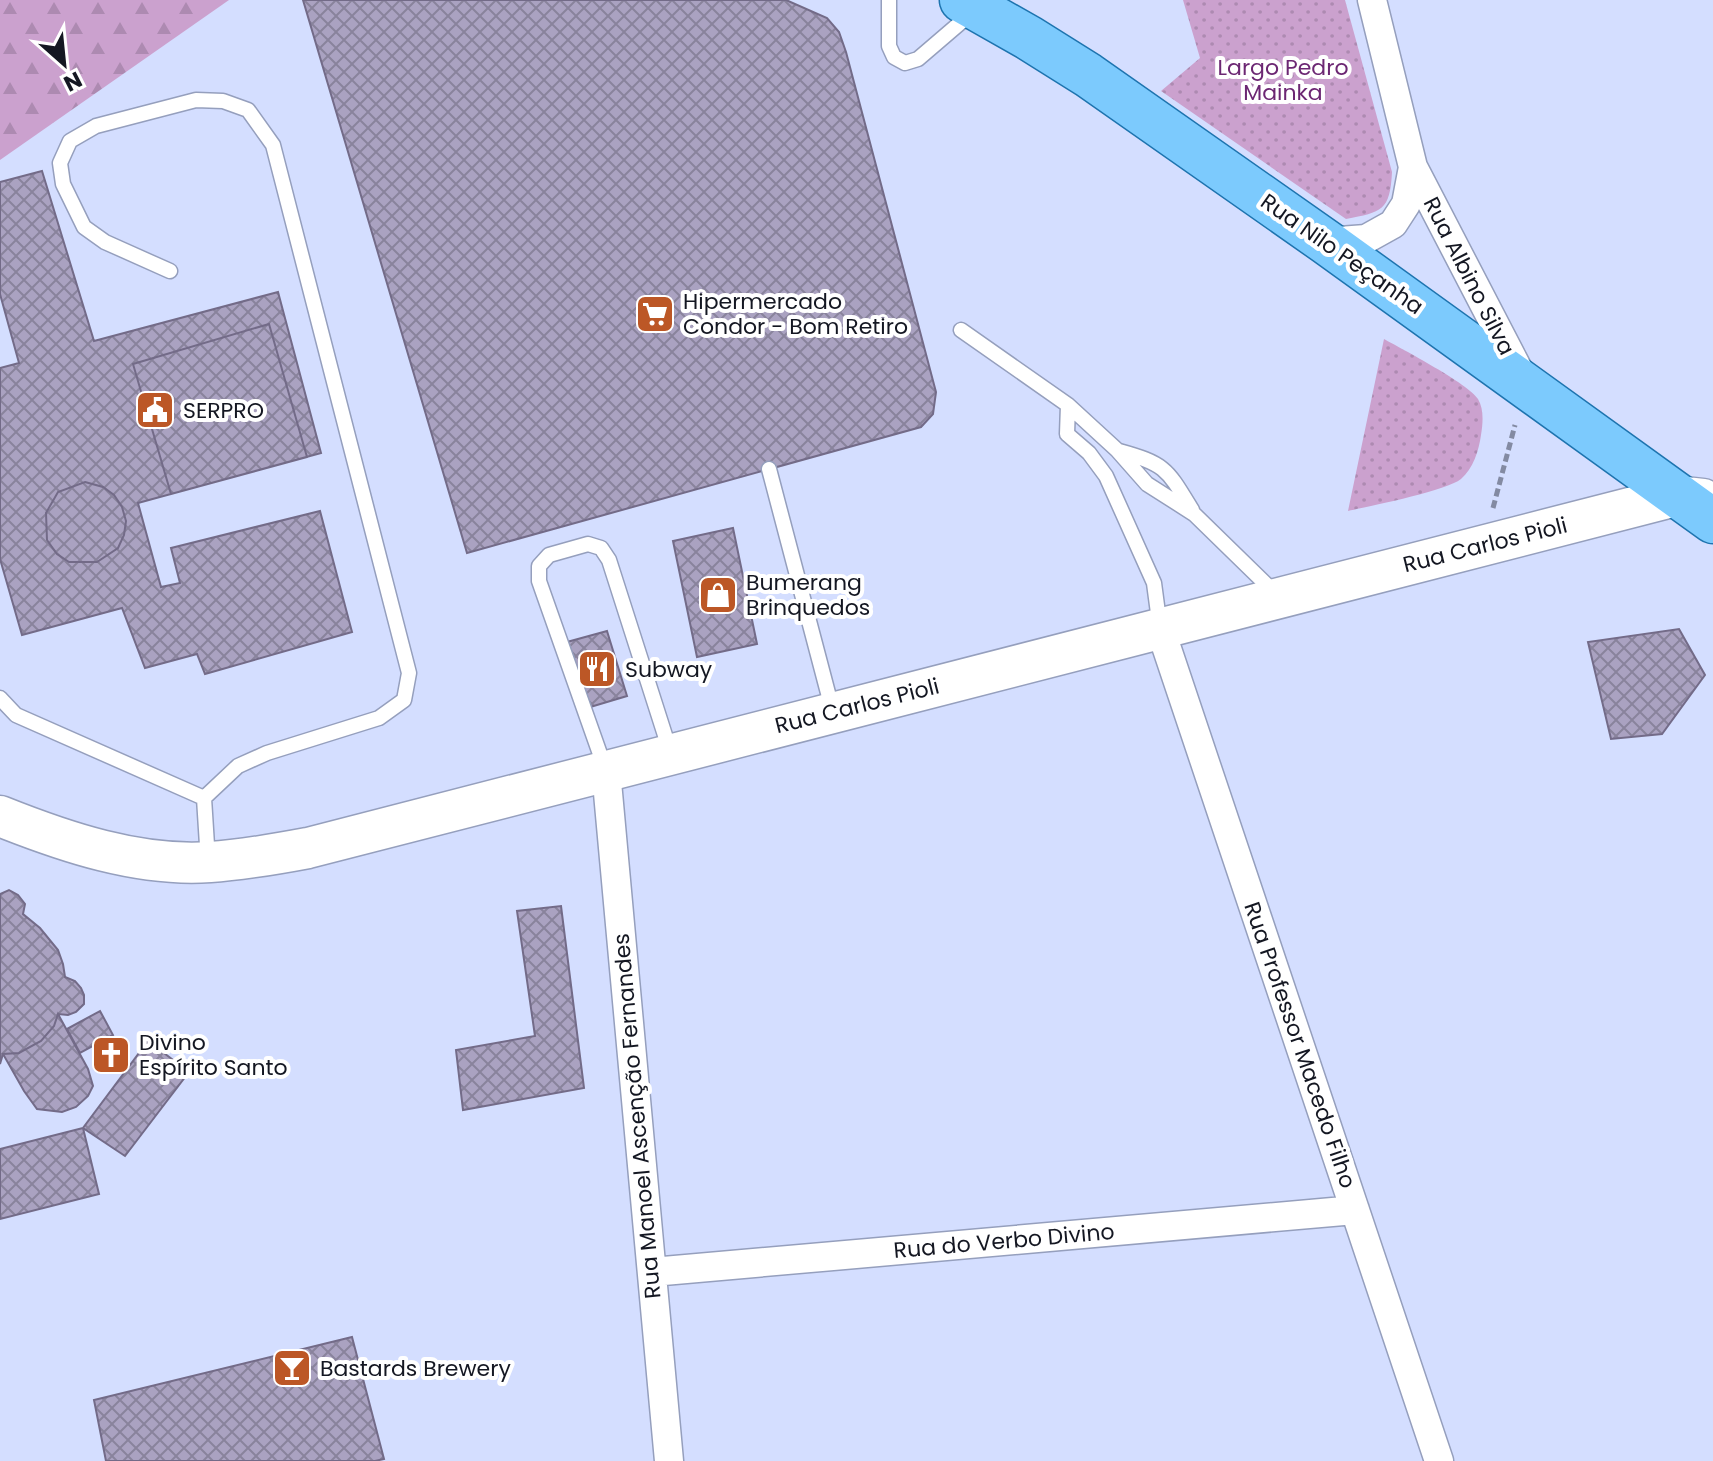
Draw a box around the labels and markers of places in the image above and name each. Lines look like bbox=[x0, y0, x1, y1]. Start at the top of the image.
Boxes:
place label: Hipermercado Condor - Bom Retiro bbox=[683, 286, 908, 342]
supermarket icon: Hipermercado Condor - Bom Retiro bbox=[634, 293, 676, 335]
public building icon: SERPRO bbox=[134, 389, 176, 431]
place label: SERPRO bbox=[183, 395, 264, 426]
place label: Bumerang Brinquedos bbox=[746, 567, 870, 623]
shop icon: Bumerang Brinquedos bbox=[697, 574, 739, 616]
restaurant icon: Subway bbox=[576, 648, 618, 690]
place label: Subway bbox=[625, 654, 713, 685]
place label: Divino Espírito Santo bbox=[139, 1027, 288, 1083]
church icon: Divino Espírito Santo bbox=[90, 1034, 132, 1076]
bar icon: Bastards Brewery bbox=[271, 1347, 313, 1389]
place label: Bastards Brewery bbox=[320, 1353, 511, 1384]

